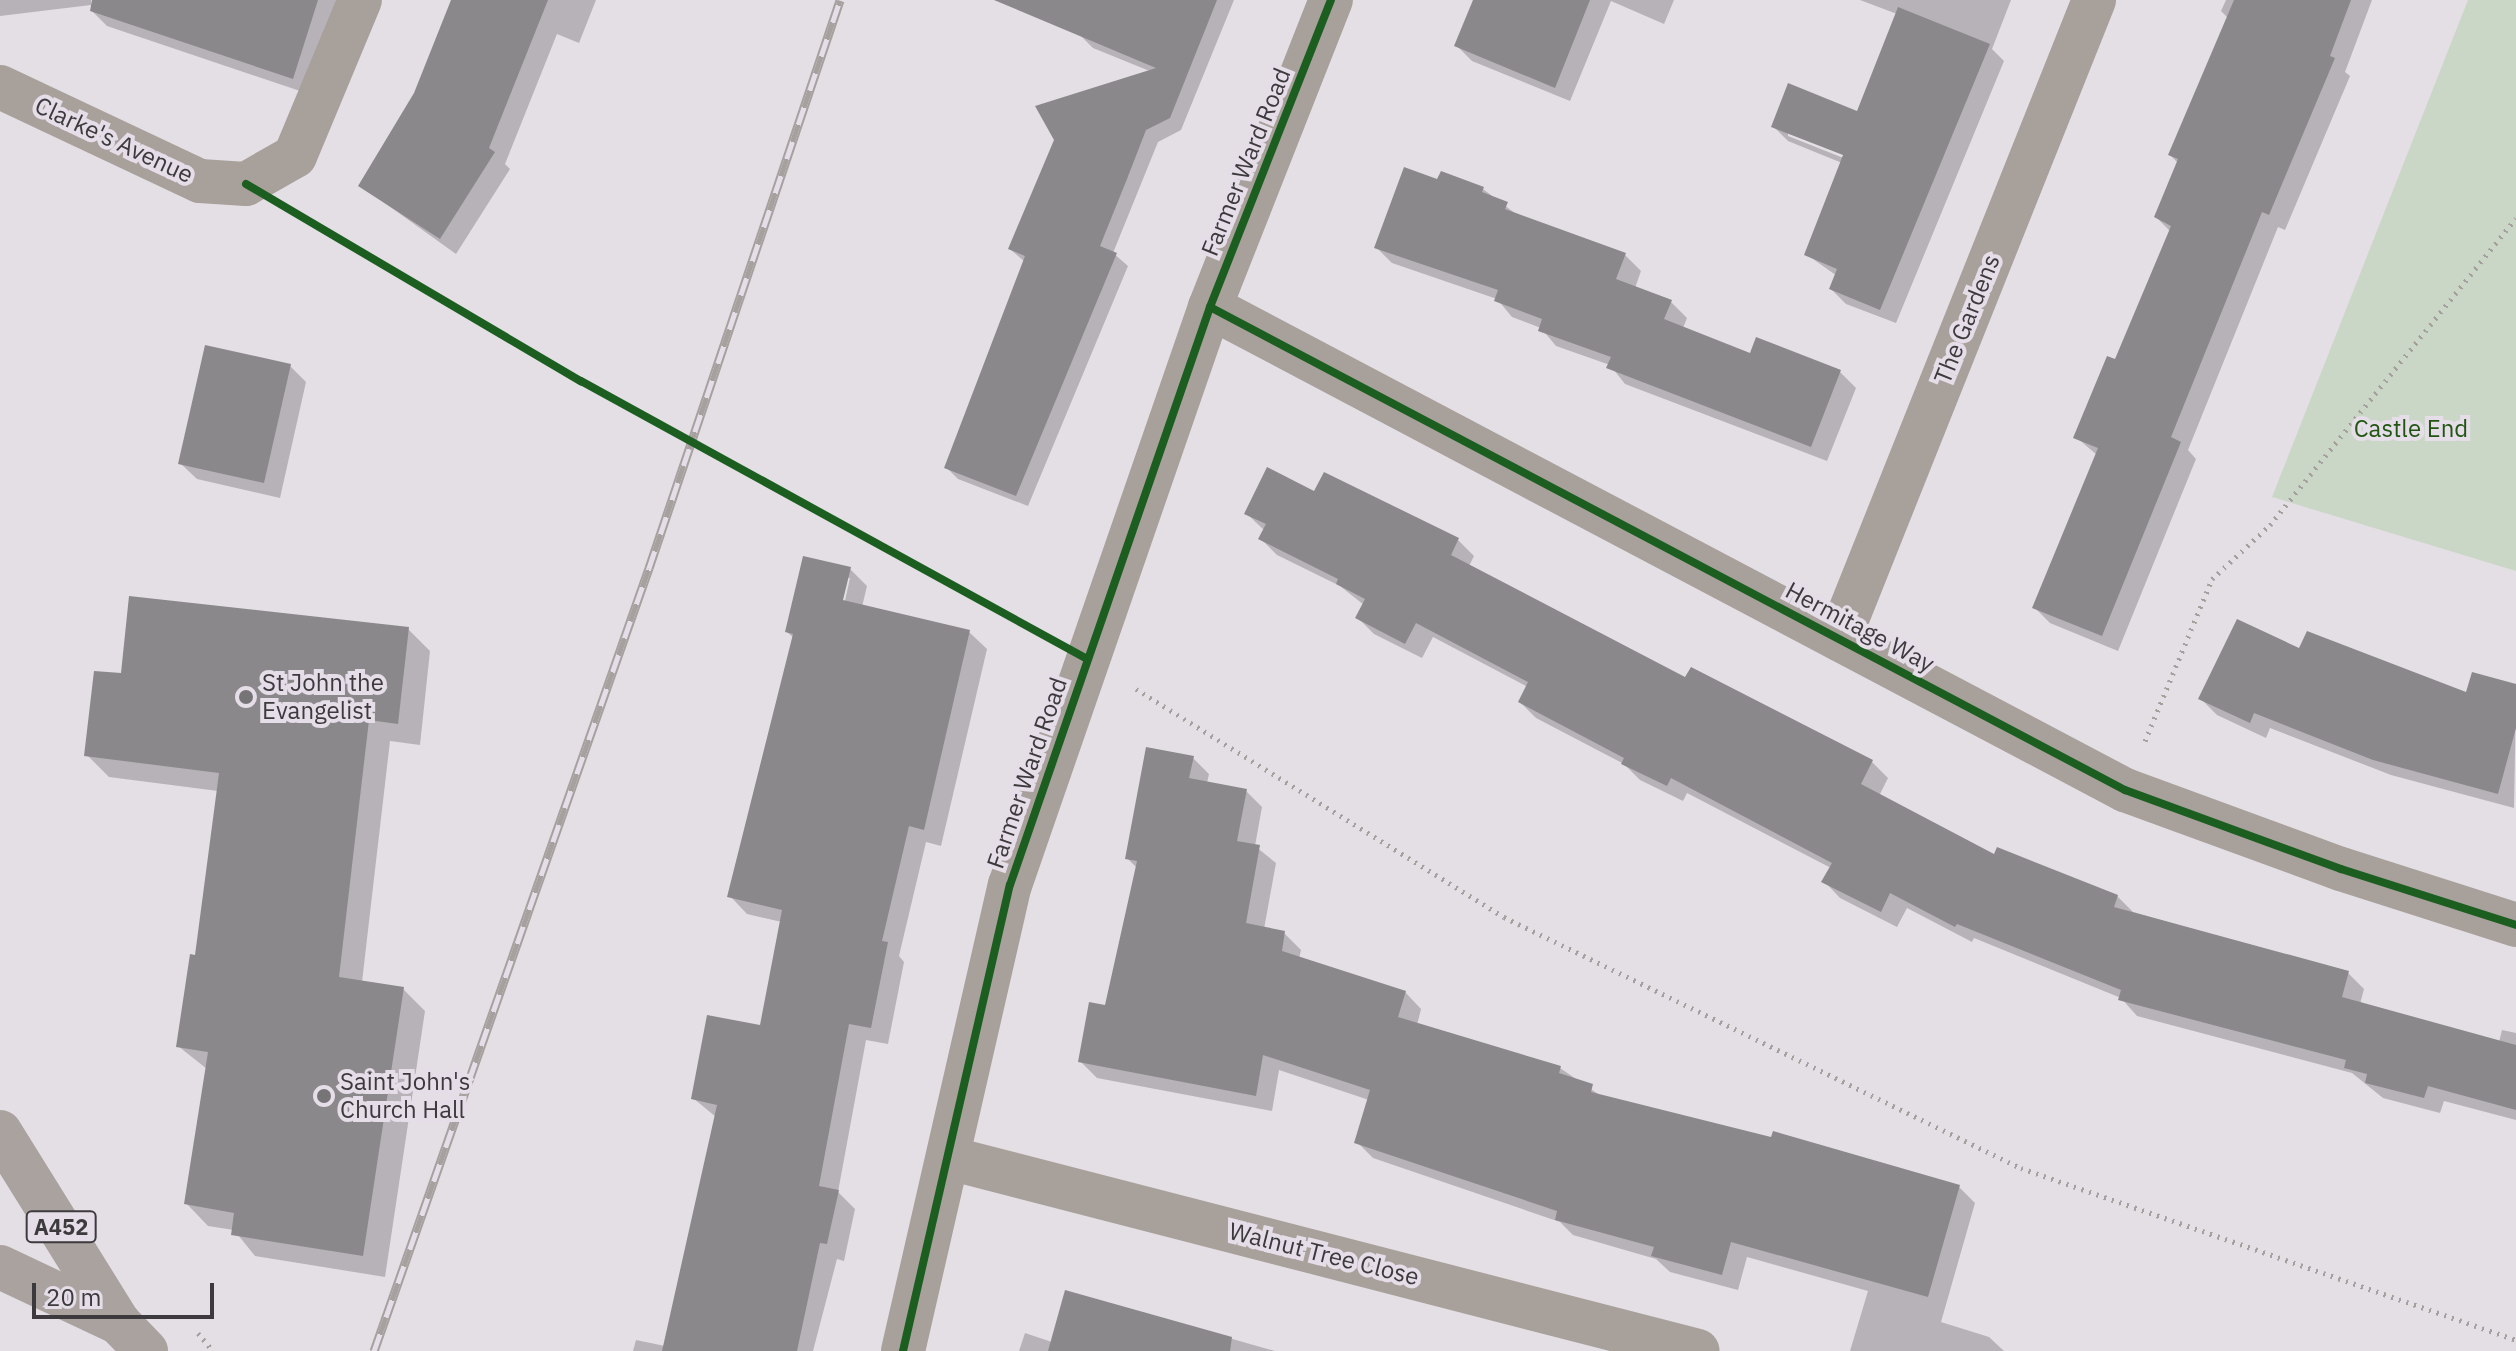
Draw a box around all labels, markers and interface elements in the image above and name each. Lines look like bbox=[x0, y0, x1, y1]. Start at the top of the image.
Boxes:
street label: Farmer Ward Road bbox=[1195, 64, 1297, 260]
street label: Clarke's Avenue bbox=[30, 91, 198, 189]
street label: The Gardens bbox=[1928, 250, 2006, 388]
park label: Castle End bbox=[2354, 415, 2468, 443]
street label: Hermitage Way bbox=[1781, 576, 1939, 678]
place label: St John the Evangelist bbox=[262, 669, 384, 725]
street label: Farmer Ward Road bbox=[981, 674, 1073, 872]
marker: St John the Evangelist bbox=[237, 688, 255, 706]
place label: Saint John's Church Hall bbox=[340, 1068, 471, 1124]
marker: Saint John's Church Hall bbox=[315, 1087, 333, 1105]
road number: A452 bbox=[25, 1209, 97, 1245]
street label: Walnut Tree Close bbox=[1226, 1216, 1422, 1292]
scale bar bbox=[36, 1267, 218, 1317]
text: 20 m bbox=[46, 1281, 101, 1313]

